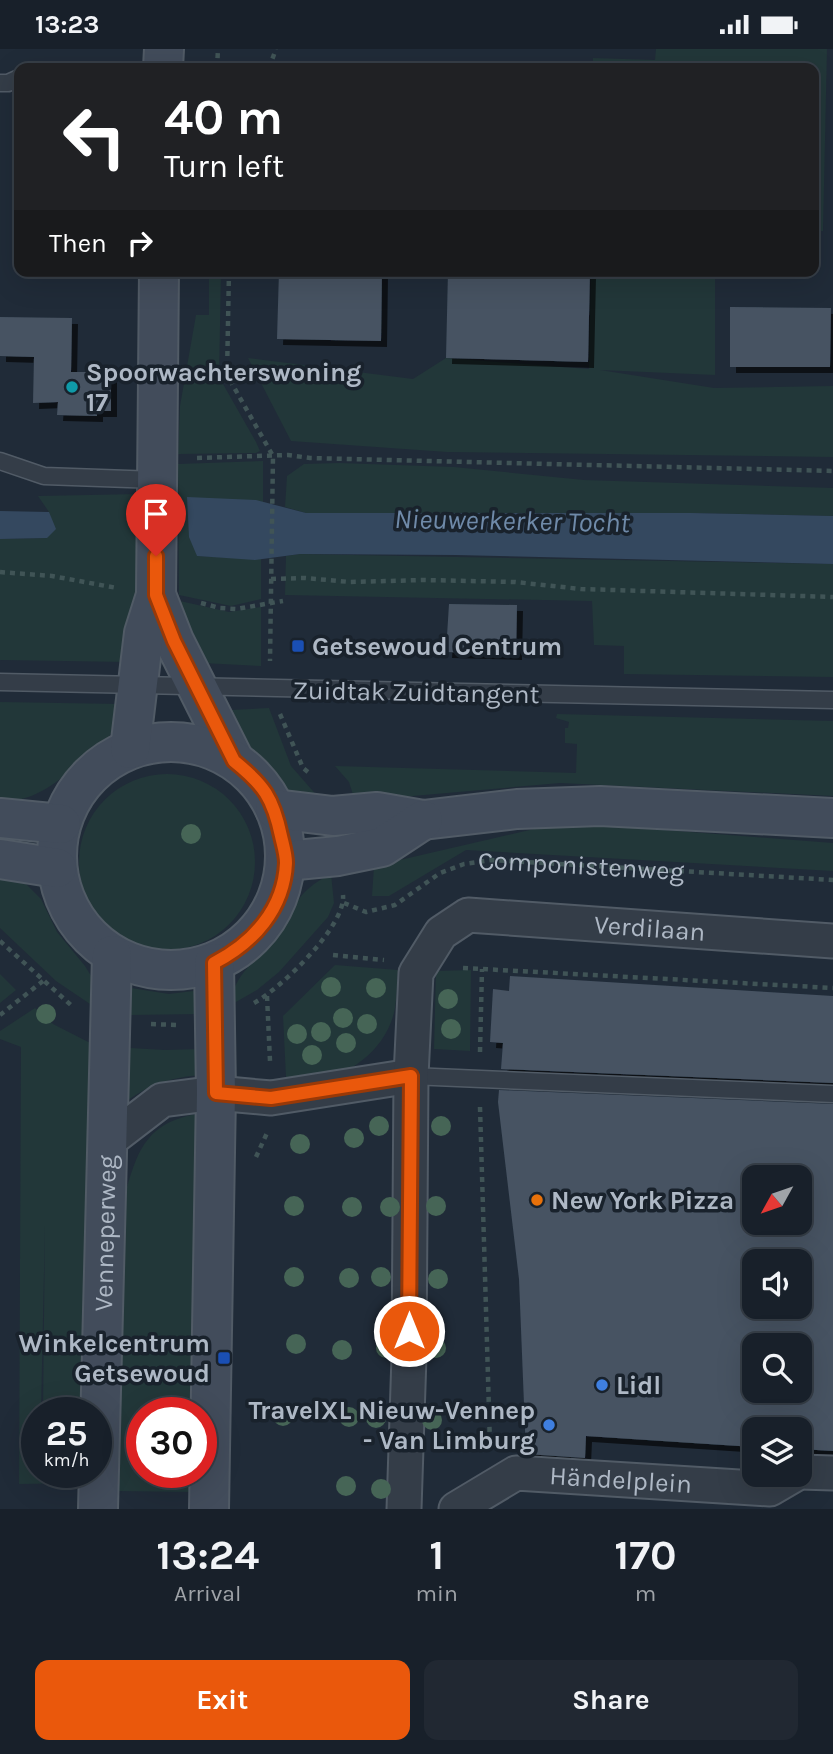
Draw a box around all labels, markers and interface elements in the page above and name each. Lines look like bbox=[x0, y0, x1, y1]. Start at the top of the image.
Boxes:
text: 13:23 bbox=[35, 9, 99, 40]
text: 40 m bbox=[164, 89, 283, 146]
icon: left bbox=[49, 91, 140, 182]
text: Turn left bbox=[164, 148, 284, 185]
icon: right bbox=[121, 224, 159, 262]
text: Then bbox=[49, 228, 107, 259]
place label: Spoorwachterswoning 17 bbox=[86, 357, 361, 418]
marker: Spoorwachterswoning 17 bbox=[64, 379, 80, 395]
pin bbox=[126, 484, 186, 556]
icon: arrive bbox=[137, 495, 175, 533]
water label: Nieuwerkerker Tocht bbox=[394, 502, 631, 539]
place label: Getsewoud Centrum bbox=[312, 631, 562, 662]
marker: Getsewoud Centrum bbox=[290, 638, 306, 654]
street label: Zuidtak Zuidtangent bbox=[292, 675, 540, 710]
street label: Componistenweg bbox=[476, 845, 686, 887]
street label: Verdilaan bbox=[593, 909, 706, 948]
street label: Venneperweg bbox=[88, 1154, 123, 1312]
north arrow bbox=[742, 1165, 812, 1235]
map controls bbox=[742, 1165, 812, 1487]
place label: New York Pizza bbox=[551, 1185, 734, 1216]
marker: New York Pizza bbox=[529, 1192, 545, 1208]
button: sound bbox=[742, 1249, 812, 1319]
position arrow bbox=[372, 1294, 446, 1368]
place label: Winkelcentrum Getsewoud bbox=[18, 1328, 210, 1389]
button: search bbox=[742, 1333, 812, 1403]
marker: Winkelcentrum Getsewoud bbox=[216, 1350, 232, 1366]
place label: Lidl bbox=[616, 1370, 661, 1401]
marker: Lidl bbox=[594, 1377, 610, 1393]
place label: TravelXL Nieuw-Vennep - Van Limburg bbox=[248, 1395, 535, 1456]
speed limit sign: 30 bbox=[126, 1397, 217, 1488]
text: 25 bbox=[46, 1413, 87, 1454]
marker: TravelXL Nieuw-Vennep - Van Limburg bbox=[541, 1417, 557, 1433]
button: layers bbox=[742, 1417, 812, 1487]
text: km/h bbox=[44, 1449, 89, 1471]
street label: Händelplein bbox=[549, 1460, 693, 1500]
text: 13:24 bbox=[156, 1530, 259, 1580]
text: 1 bbox=[429, 1530, 444, 1580]
text: 170 bbox=[614, 1530, 677, 1580]
text: Arrival bbox=[174, 1580, 241, 1607]
text: min bbox=[416, 1580, 458, 1607]
text: m bbox=[635, 1580, 656, 1607]
button: Exit bbox=[35, 1660, 410, 1740]
button: Share bbox=[424, 1660, 798, 1740]

